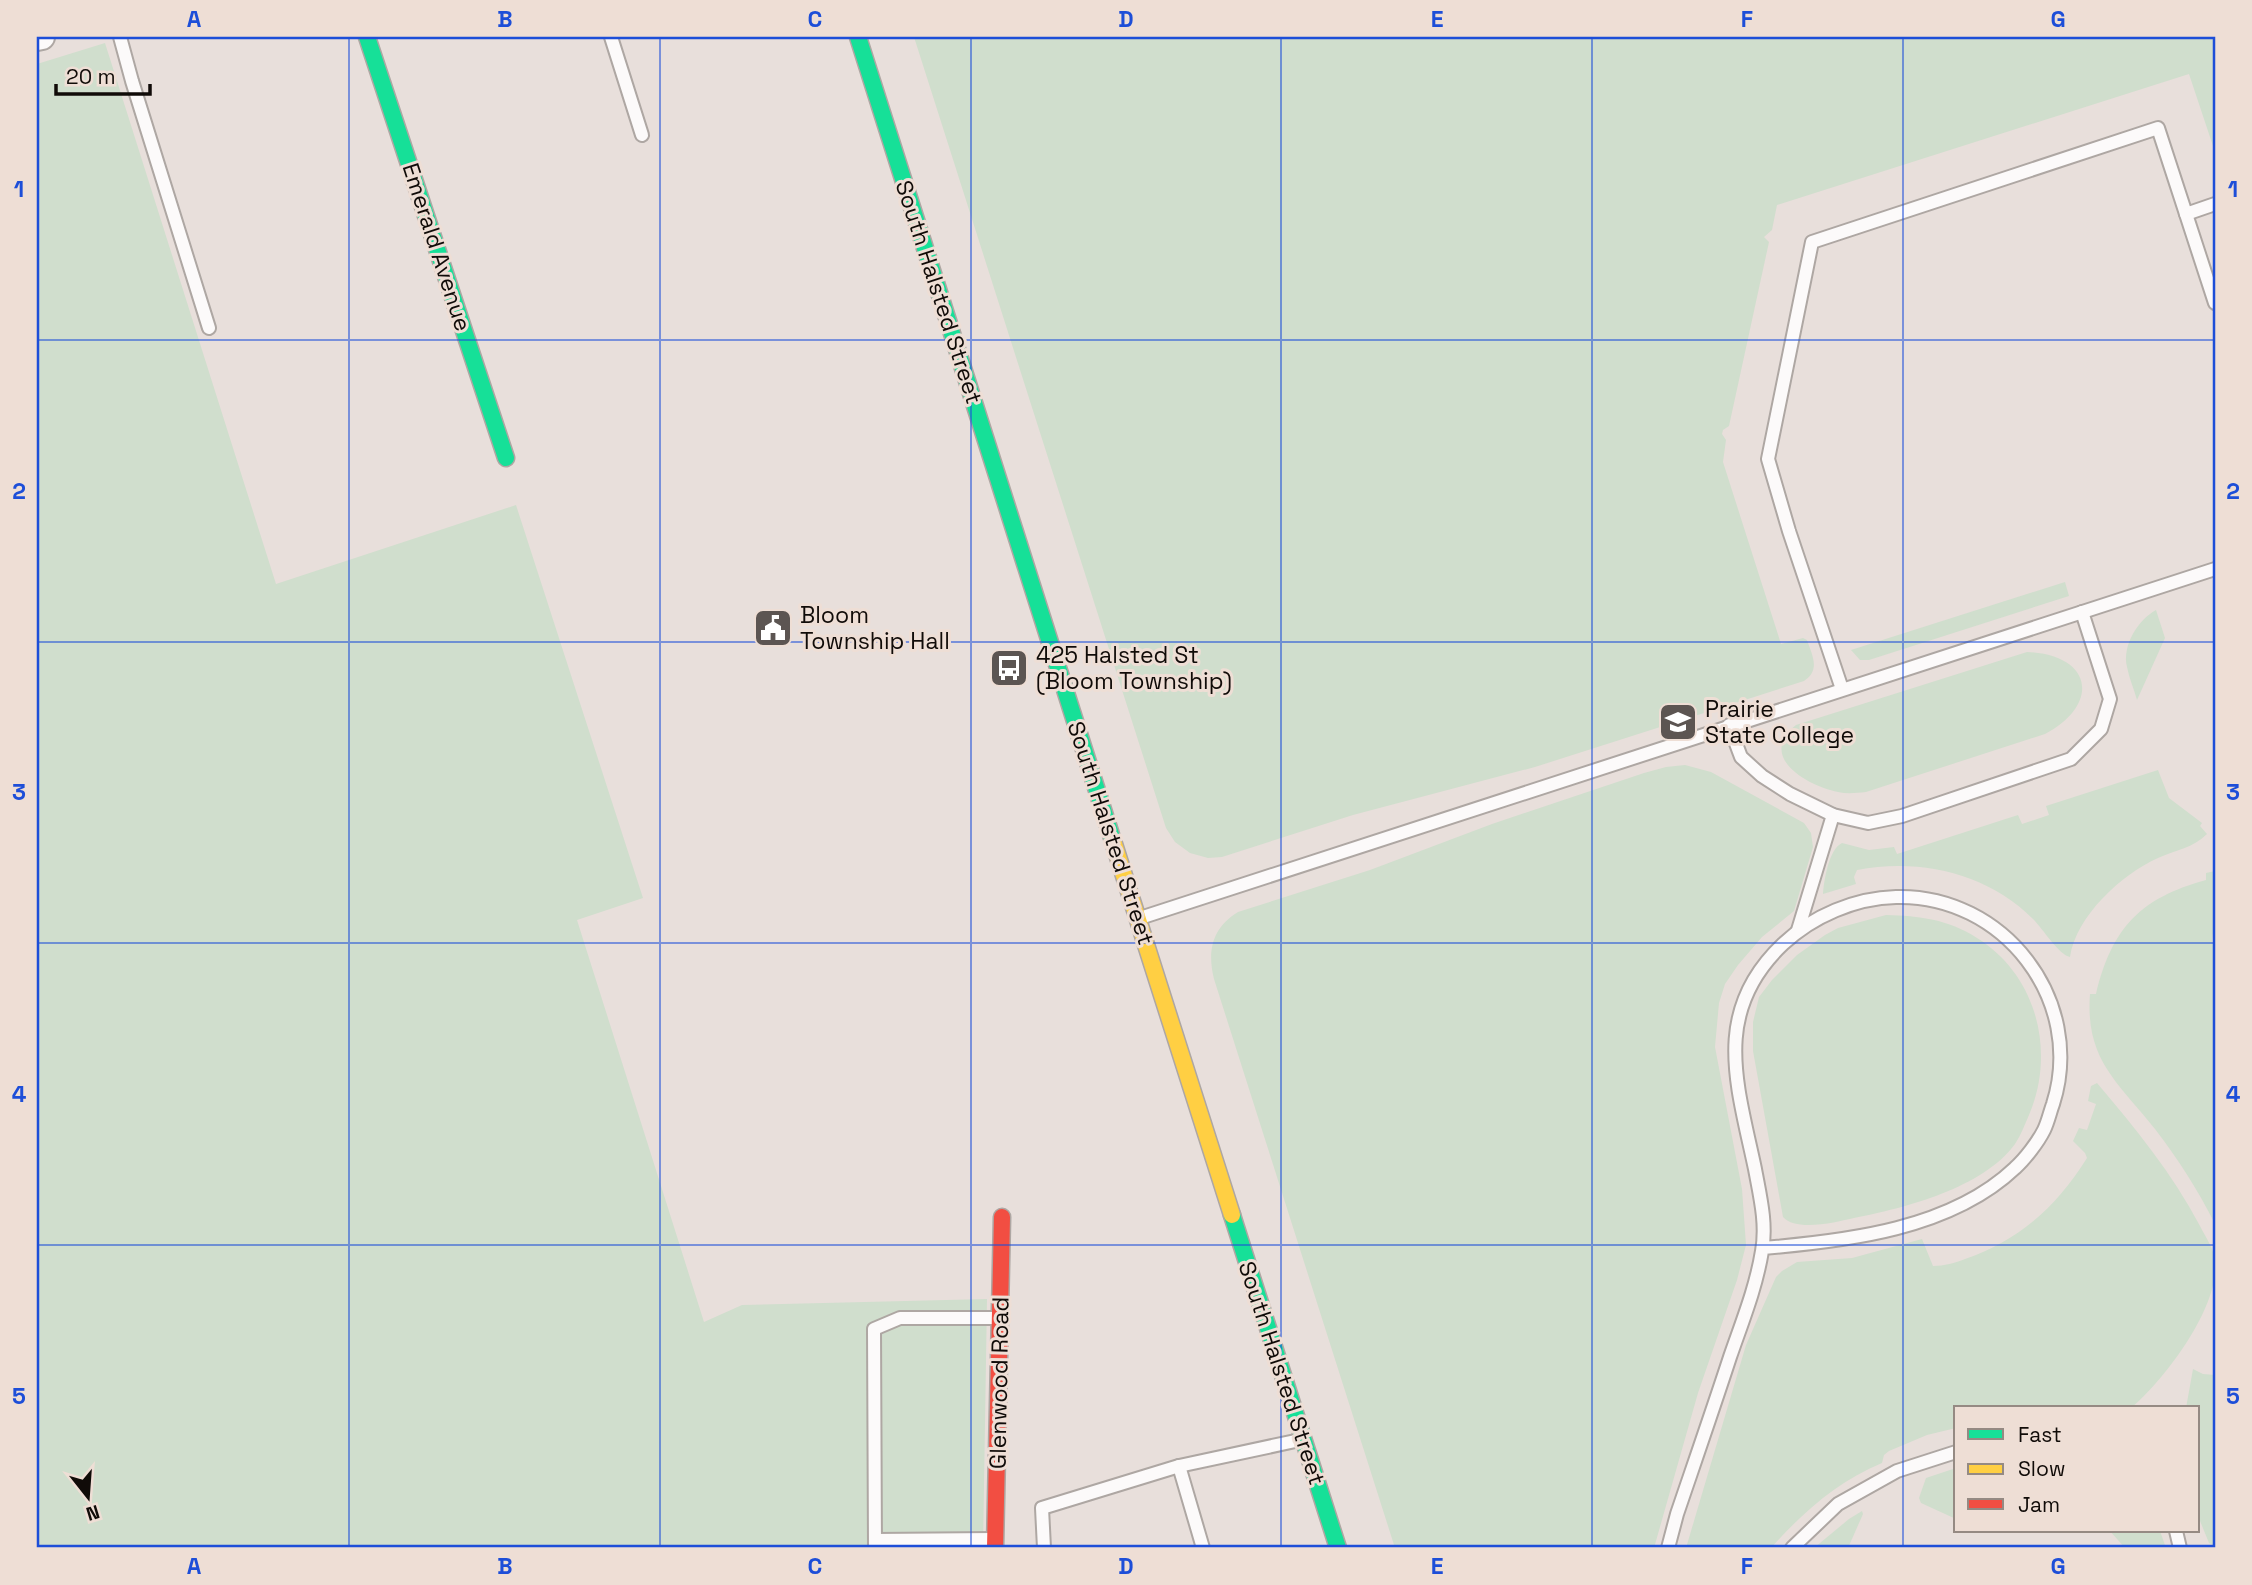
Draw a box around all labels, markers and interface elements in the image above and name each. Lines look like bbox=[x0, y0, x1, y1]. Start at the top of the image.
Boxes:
text: A bbox=[187, 4, 202, 34]
text: B bbox=[497, 4, 513, 34]
text: C bbox=[808, 4, 822, 34]
text: D bbox=[1118, 4, 1134, 34]
text: E bbox=[1431, 4, 1443, 34]
text: F bbox=[1741, 4, 1753, 34]
text: G bbox=[2050, 4, 2066, 34]
scale bar bbox=[56, 52, 150, 96]
text: 20 m bbox=[66, 63, 116, 90]
street label: Emerald Avenue bbox=[396, 159, 478, 335]
text: 1 bbox=[14, 174, 24, 204]
text: 1 bbox=[2228, 174, 2238, 204]
street label: South Halsted Street bbox=[889, 176, 989, 408]
text: 2 bbox=[12, 476, 26, 506]
text: 2 bbox=[2226, 476, 2240, 506]
place label: Bloom Township Hall bbox=[800, 600, 950, 656]
public building icon: Bloom Township Hall bbox=[752, 607, 794, 649]
place label: 425 Halsted St (Bloom Township) bbox=[1036, 640, 1232, 696]
bus stop icon: 425 Halsted St (Bloom Township) bbox=[988, 647, 1030, 689]
place label: Prairie State College bbox=[1705, 694, 1854, 750]
school or university icon: Prairie State College bbox=[1657, 701, 1699, 743]
street label: South Halsted Street bbox=[1061, 717, 1161, 949]
text: 3 bbox=[12, 777, 26, 807]
text: 3 bbox=[2226, 777, 2240, 807]
text: 4 bbox=[12, 1079, 27, 1109]
text: 4 bbox=[2226, 1079, 2241, 1109]
street label: South Halsted Street bbox=[1232, 1257, 1332, 1489]
street label: Glenwood Road bbox=[982, 1297, 1016, 1469]
text: 5 bbox=[12, 1381, 26, 1411]
text: 5 bbox=[2226, 1381, 2240, 1411]
legend bbox=[1954, 1406, 2200, 1532]
text: Fast bbox=[2018, 1421, 2062, 1448]
text: Slow bbox=[2018, 1455, 2066, 1482]
north arrow bbox=[52, 1462, 122, 1532]
text: Jam bbox=[2018, 1491, 2060, 1518]
text: N bbox=[83, 1499, 103, 1527]
text: A bbox=[187, 1551, 202, 1581]
text: B bbox=[497, 1551, 513, 1581]
text: C bbox=[808, 1551, 822, 1581]
text: D bbox=[1118, 1551, 1134, 1581]
text: E bbox=[1431, 1551, 1443, 1581]
text: F bbox=[1741, 1551, 1753, 1581]
text: G bbox=[2050, 1551, 2066, 1581]

